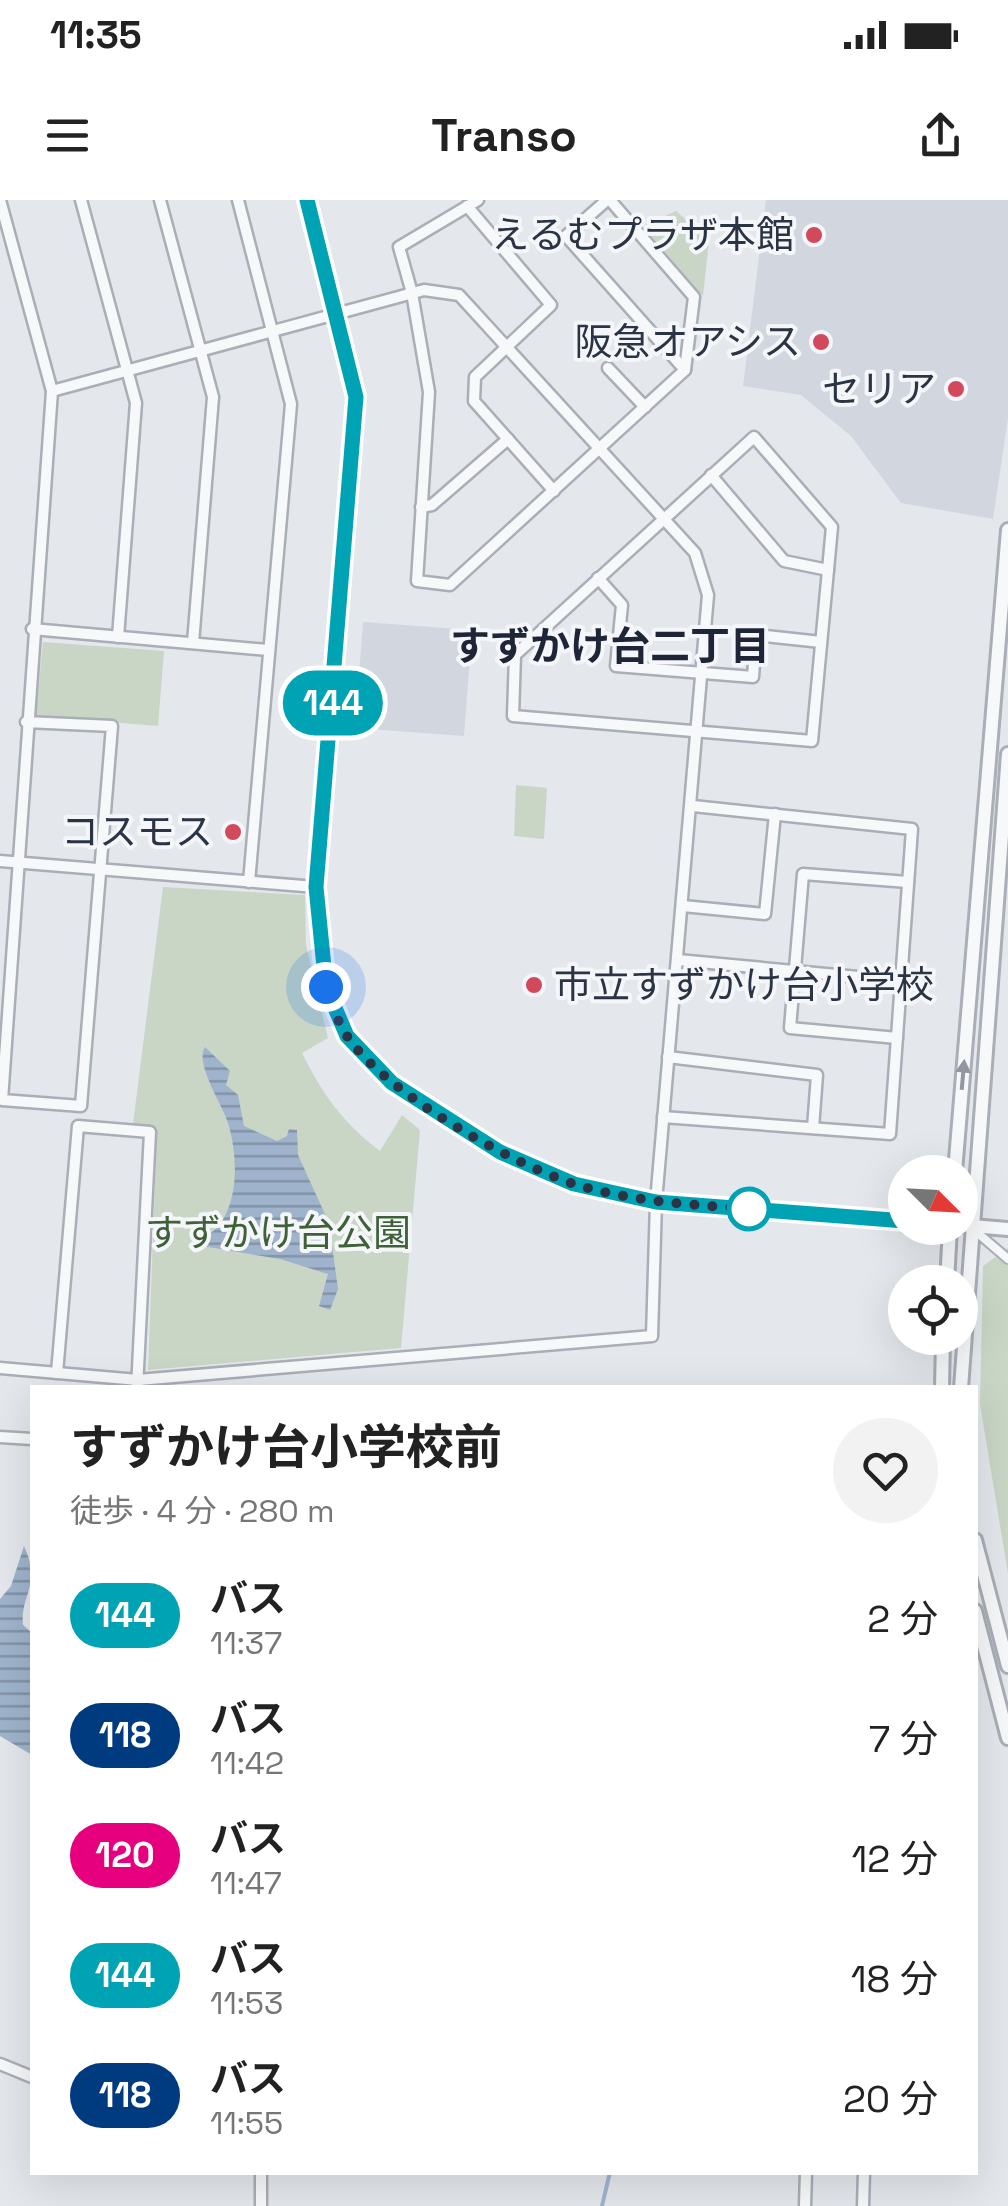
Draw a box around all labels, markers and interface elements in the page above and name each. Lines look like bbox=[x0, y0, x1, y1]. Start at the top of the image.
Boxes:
text: 11:35 bbox=[50, 11, 142, 59]
text: Transo bbox=[431, 107, 577, 164]
icon: menu bbox=[40, 108, 95, 163]
icon: share bbox=[913, 108, 968, 163]
place label: えるむプラザ本館 bbox=[491, 211, 794, 259]
marker: えるむプラザ本館 bbox=[803, 224, 825, 246]
place label: 阪急オアシス bbox=[575, 318, 801, 366]
marker: 阪急オアシス bbox=[810, 331, 832, 353]
place label: セリア bbox=[822, 365, 936, 413]
marker: セリア bbox=[945, 378, 967, 400]
district label: すずかけ台二丁目 bbox=[450, 621, 770, 672]
line badge: 144 bbox=[276, 670, 390, 736]
text: 144 bbox=[303, 681, 363, 725]
place label: コスモス bbox=[61, 808, 213, 856]
marker: コスモス bbox=[222, 821, 244, 843]
place label: 市立すずかけ台小学校 bbox=[554, 961, 934, 1009]
your location bbox=[301, 962, 351, 1012]
marker: 市立すずかけ台小学校 bbox=[523, 974, 545, 996]
one-way arrow bbox=[955, 1059, 971, 1091]
north arrow bbox=[888, 1155, 978, 1245]
map controls bbox=[888, 1155, 978, 1355]
unlabelled marker bbox=[728, 1188, 770, 1230]
park label: すずかけ台公園 bbox=[145, 1209, 411, 1257]
button: locate bbox=[888, 1265, 978, 1355]
text: すずかけ台小学校前 bbox=[70, 1417, 502, 1478]
button: heart bbox=[833, 1418, 938, 1523]
text: 徒歩 · 4 分 · 280 m bbox=[70, 1491, 335, 1531]
text: バス bbox=[210, 1575, 286, 1623]
text: 144 bbox=[95, 1593, 155, 1637]
text: 2 分 bbox=[867, 1595, 938, 1643]
text: 11:37 bbox=[210, 1623, 282, 1663]
text: バス bbox=[210, 1695, 286, 1743]
text: 118 bbox=[99, 1713, 151, 1757]
text: 7 分 bbox=[869, 1715, 938, 1763]
text: 11:42 bbox=[210, 1743, 284, 1783]
text: バス bbox=[210, 1815, 286, 1863]
text: 120 bbox=[95, 1833, 155, 1877]
text: 12 分 bbox=[851, 1835, 938, 1883]
text: 11:47 bbox=[210, 1863, 282, 1903]
text: バス bbox=[210, 1935, 286, 1983]
text: 144 bbox=[95, 1953, 155, 1997]
text: 18 分 bbox=[851, 1955, 938, 2003]
text: 11:53 bbox=[210, 1983, 283, 2023]
text: バス bbox=[210, 2055, 286, 2103]
text: 118 bbox=[99, 2073, 151, 2117]
text: 20 分 bbox=[843, 2075, 938, 2123]
text: 11:55 bbox=[210, 2103, 283, 2143]

